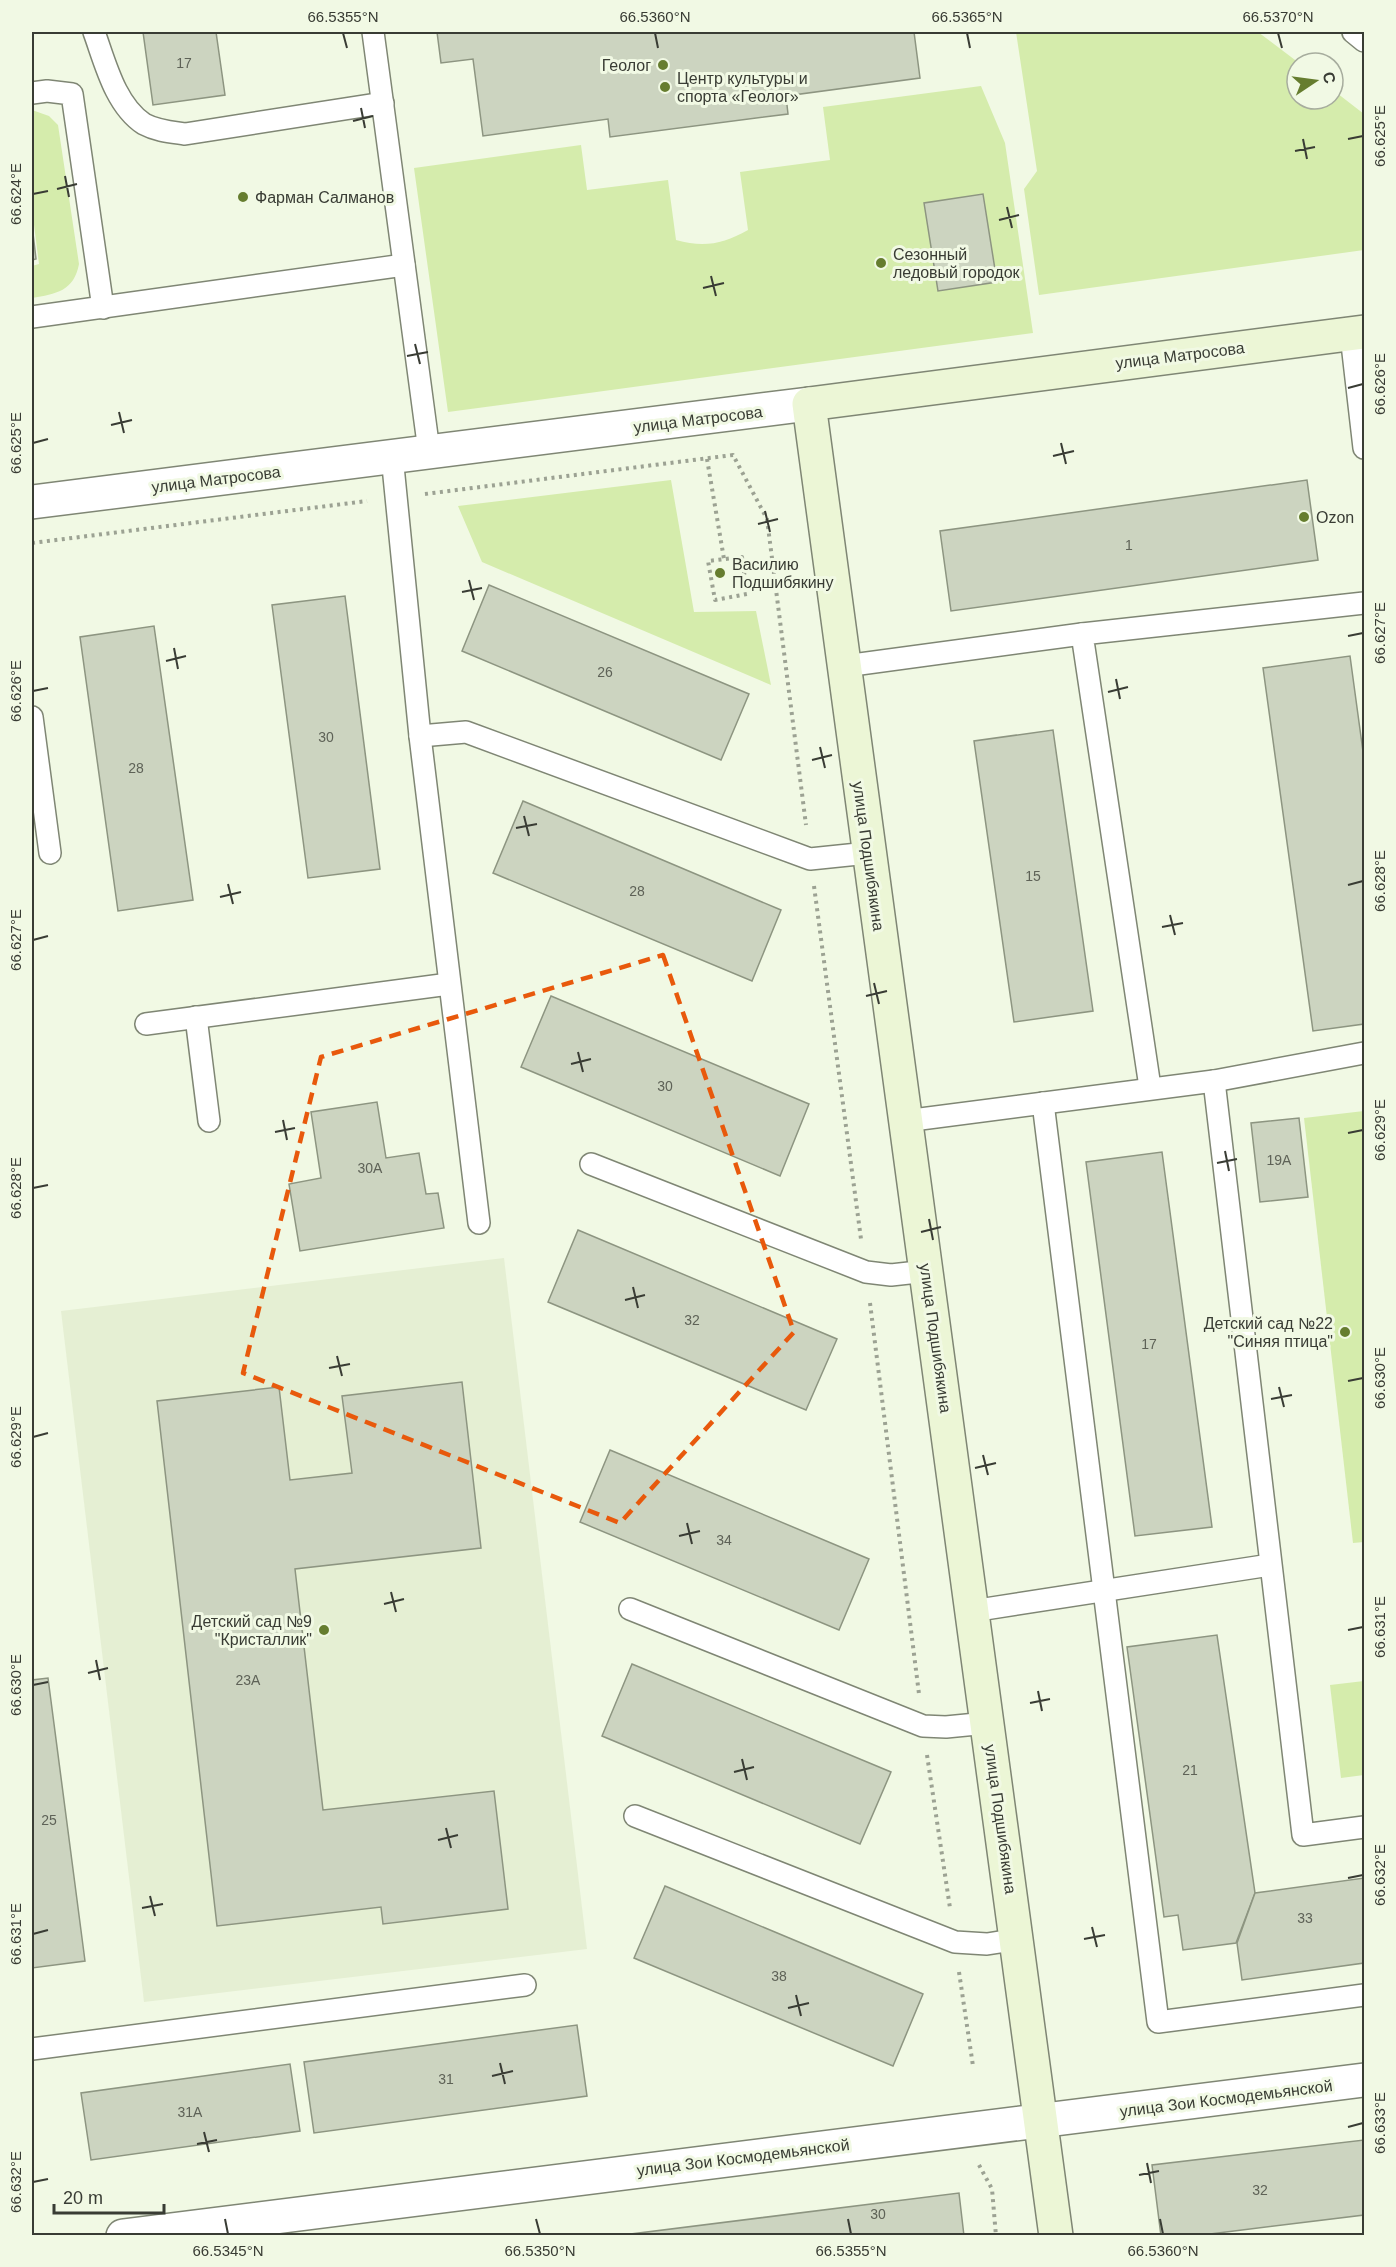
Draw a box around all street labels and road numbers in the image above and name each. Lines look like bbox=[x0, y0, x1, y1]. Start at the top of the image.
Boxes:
street label: улица Матросова bbox=[1115, 339, 1246, 372]
street label: улица Матросова bbox=[633, 403, 764, 436]
street label: улица Матросова bbox=[151, 463, 282, 496]
street label: улица Подшибякина bbox=[850, 780, 887, 932]
street label: улица Подшибякина bbox=[917, 1262, 954, 1414]
street label: улица Подшибякина bbox=[982, 1743, 1019, 1895]
street label: улица Зои Космодемьянской bbox=[1119, 2077, 1333, 2120]
street label: улица Зои Космодемьянской bbox=[636, 2136, 850, 2179]

